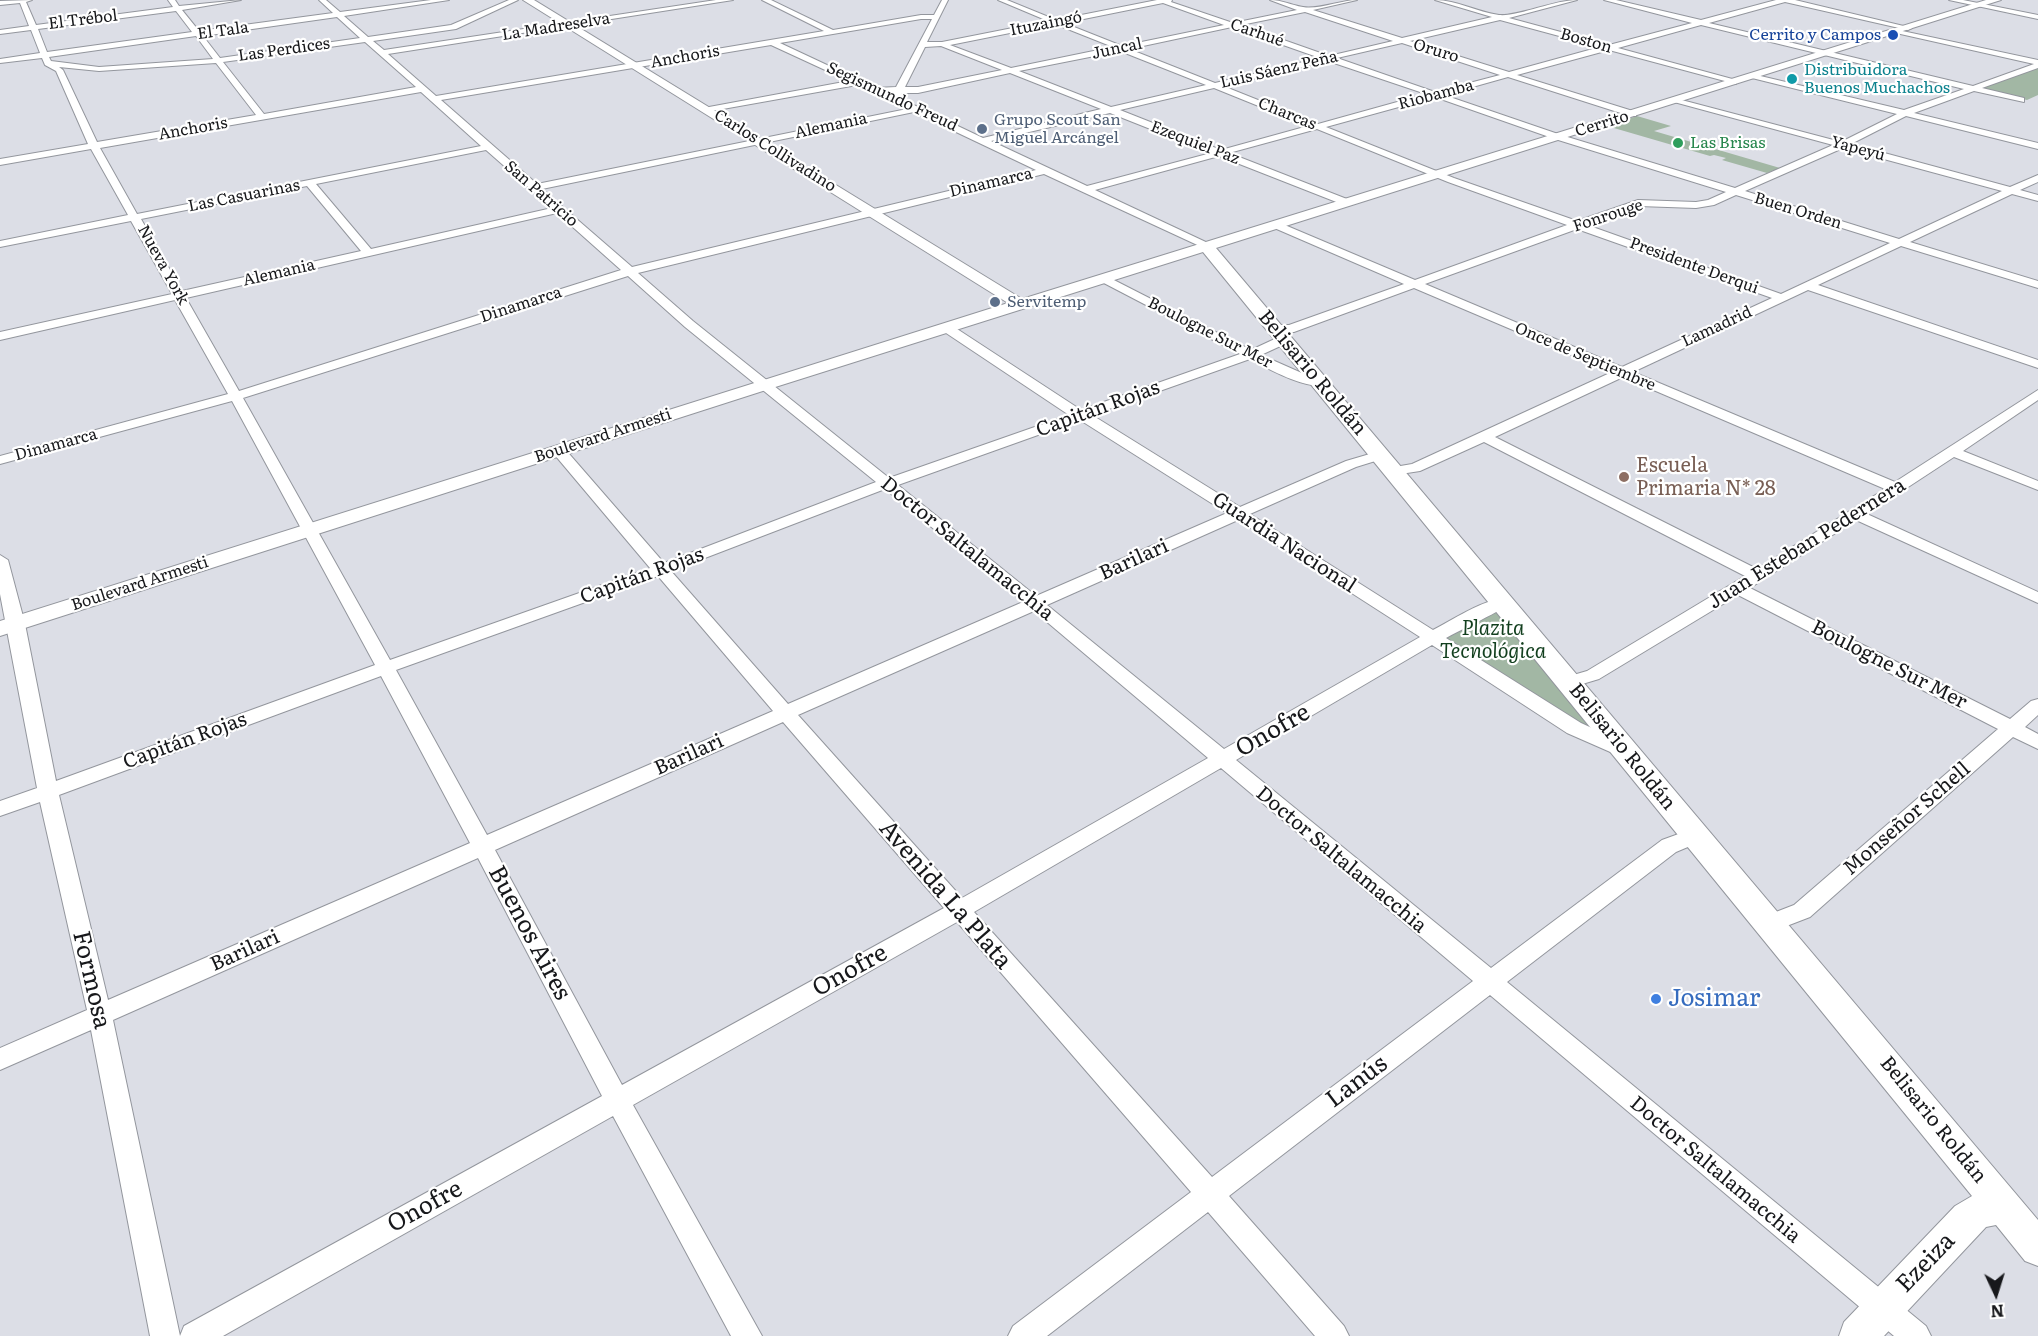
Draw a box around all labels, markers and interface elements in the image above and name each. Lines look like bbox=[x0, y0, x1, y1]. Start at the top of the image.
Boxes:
street label: El Trébol bbox=[47, 6, 119, 34]
street label: Ituzaingó bbox=[1008, 8, 1084, 40]
street label: La Madreselva bbox=[500, 9, 612, 45]
street label: Carhué bbox=[1228, 15, 1286, 51]
street label: El Tala bbox=[196, 18, 250, 44]
street label: Boston bbox=[1558, 24, 1614, 58]
place label: Cerrito y Campos bbox=[1749, 25, 1881, 45]
marker: Cerrito y Campos bbox=[1886, 28, 1900, 42]
street label: Las Perdices bbox=[237, 34, 331, 66]
street label: Juncal bbox=[1090, 34, 1144, 64]
street label: Oruro bbox=[1411, 35, 1461, 67]
street label: Anchoris bbox=[649, 41, 721, 73]
street label: Luis Sáenz Peña bbox=[1218, 47, 1340, 93]
street label: Segismundo Freud bbox=[823, 58, 961, 136]
place label: Distribuidora Buenos Muchachos bbox=[1804, 60, 1950, 98]
marker: Distribuidora Buenos Muchachos bbox=[1785, 72, 1799, 86]
street label: Riobamba bbox=[1396, 76, 1476, 114]
street label: Charcas bbox=[1255, 94, 1319, 134]
street label: Carlos Collivadino bbox=[710, 106, 840, 196]
street label: Cerrito bbox=[1573, 107, 1631, 141]
street label: Alemania bbox=[793, 109, 869, 143]
place label: Grupo Scout San Miguel Arcángel bbox=[994, 110, 1121, 148]
street label: Anchoris bbox=[157, 113, 229, 145]
street label: Ezequiel Paz bbox=[1148, 117, 1242, 169]
marker: Grupo Scout San Miguel Arcángel bbox=[975, 122, 989, 136]
place label: Las Brisas bbox=[1690, 133, 1765, 153]
street label: Yapeyú bbox=[1829, 133, 1887, 165]
marker: Las Brisas bbox=[1671, 136, 1685, 150]
street label: San Patricio bbox=[500, 157, 582, 231]
street label: Dinamarca bbox=[948, 164, 1034, 202]
street label: Las Casuarinas bbox=[186, 176, 302, 216]
street label: Buen Orden bbox=[1752, 189, 1844, 233]
street label: Fonrouge bbox=[1571, 196, 1645, 236]
street label: Nueva York bbox=[133, 222, 193, 308]
street label: Presidente Derqui bbox=[1627, 234, 1761, 298]
street label: Alemania bbox=[241, 255, 317, 291]
street label: Dinamarca bbox=[478, 283, 564, 327]
place label: Servitemp bbox=[1007, 292, 1086, 312]
street label: Boulogne Sur Mer bbox=[1144, 293, 1276, 373]
marker: Servitemp bbox=[988, 295, 1002, 309]
street label: Lamadrid bbox=[1679, 302, 1755, 352]
street label: Belisario Roldán bbox=[1253, 306, 1371, 440]
street label: Once de Septiembre bbox=[1512, 319, 1658, 395]
street label: Capitán Rojas bbox=[1033, 376, 1163, 442]
street label: Boulevard Armesti bbox=[532, 405, 674, 467]
street label: Dinamarca bbox=[13, 425, 99, 465]
place label: Escuela Primaria N* 28 bbox=[1636, 454, 1776, 501]
marker: Escuela Primaria N* 28 bbox=[1617, 470, 1631, 484]
street label: Doctor Saltalamacchia bbox=[876, 472, 1058, 626]
street label: Juan Esteban Pedernera bbox=[1704, 473, 1910, 615]
street label: Guardia Nacional bbox=[1208, 488, 1360, 598]
street label: Barilari bbox=[1096, 534, 1172, 586]
street label: Capitán Rojas bbox=[577, 543, 707, 609]
street label: Boulevard Armesti bbox=[69, 553, 211, 615]
street label: Boulogne Sur Mer bbox=[1807, 615, 1971, 715]
park label: Plazita Tecnológica bbox=[1440, 617, 1546, 664]
street label: Belisario Roldán bbox=[1564, 679, 1680, 815]
street label: Onofre bbox=[1231, 698, 1315, 764]
street label: Capitán Rojas bbox=[120, 708, 250, 774]
street label: Barilari bbox=[651, 729, 727, 781]
street label: Monseñor Schell bbox=[1839, 757, 1975, 881]
street label: Doctor Saltalamacchia bbox=[1251, 782, 1431, 938]
street label: Avenida La Plata bbox=[873, 815, 1017, 975]
street label: Buenos Aires bbox=[482, 861, 576, 1005]
street label: Barilari bbox=[207, 925, 283, 977]
street label: Formosa bbox=[66, 928, 116, 1032]
street label: Onofre bbox=[808, 939, 892, 1003]
place label: Josimar bbox=[1668, 985, 1760, 1013]
marker: Josimar bbox=[1649, 992, 1663, 1006]
street label: Lanús bbox=[1321, 1050, 1393, 1114]
street label: Belisario Roldán bbox=[1875, 1052, 1991, 1188]
street label: Doctor Saltalamacchia bbox=[1625, 1092, 1805, 1248]
street label: Onofre bbox=[383, 1175, 467, 1239]
street label: Ezeiza bbox=[1891, 1227, 1961, 1299]
north arrow bbox=[1966, 1264, 2026, 1324]
text: N bbox=[1990, 1300, 2005, 1324]

